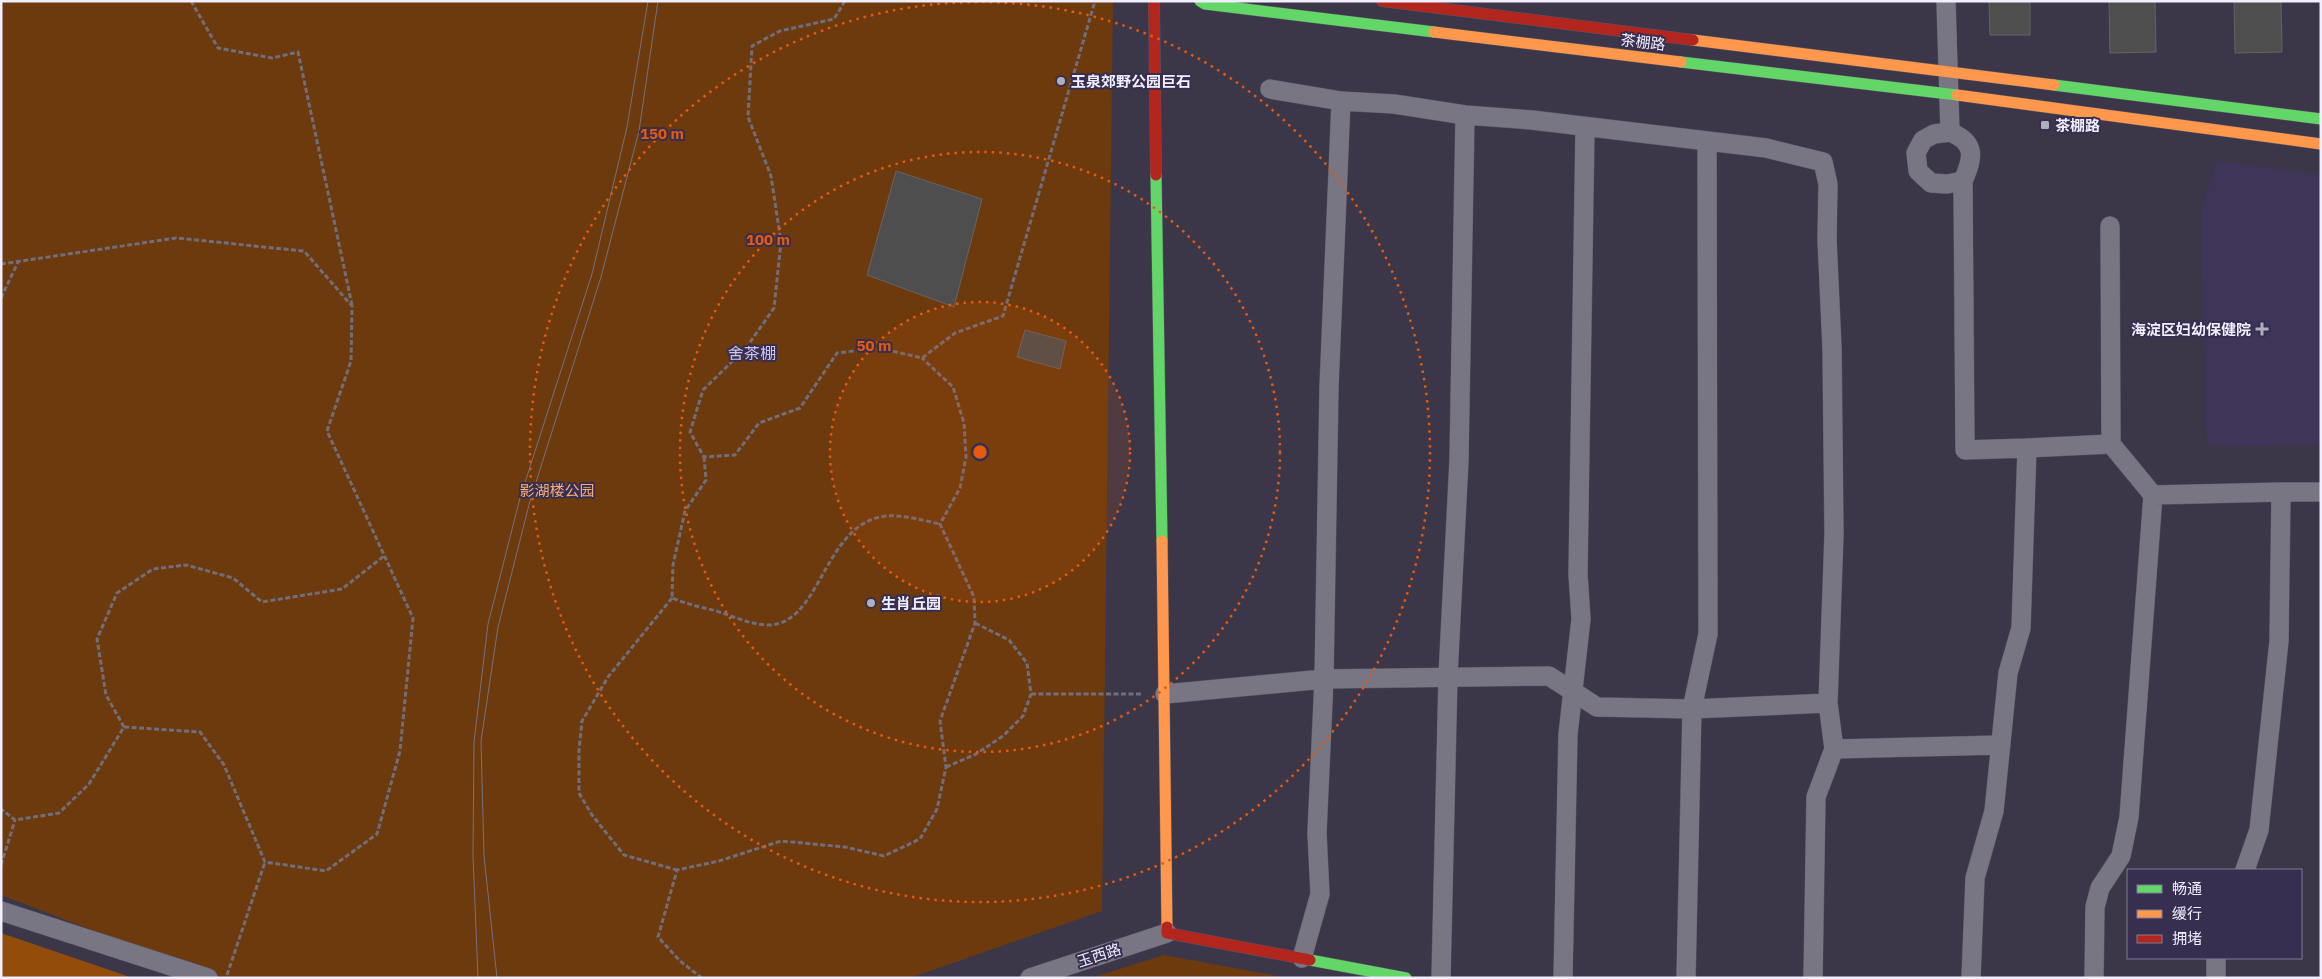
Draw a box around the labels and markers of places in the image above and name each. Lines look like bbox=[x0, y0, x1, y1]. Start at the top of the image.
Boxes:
place label: 玉泉郊野公园巨石 bbox=[1071, 72, 1191, 91]
marker: 玉泉郊野公园巨石 bbox=[1055, 75, 1067, 87]
place label: 茶棚路 bbox=[2055, 116, 2100, 135]
marker: 茶棚路 bbox=[2039, 119, 2051, 131]
place label: 海淀区妇幼保健院 bbox=[2131, 320, 2251, 339]
marker: 海淀区妇幼保健院 bbox=[2255, 322, 2269, 336]
centre of rings bbox=[971, 443, 989, 461]
place label: 生肖丘园 bbox=[881, 594, 941, 613]
marker: 生肖丘园 bbox=[865, 597, 877, 609]

